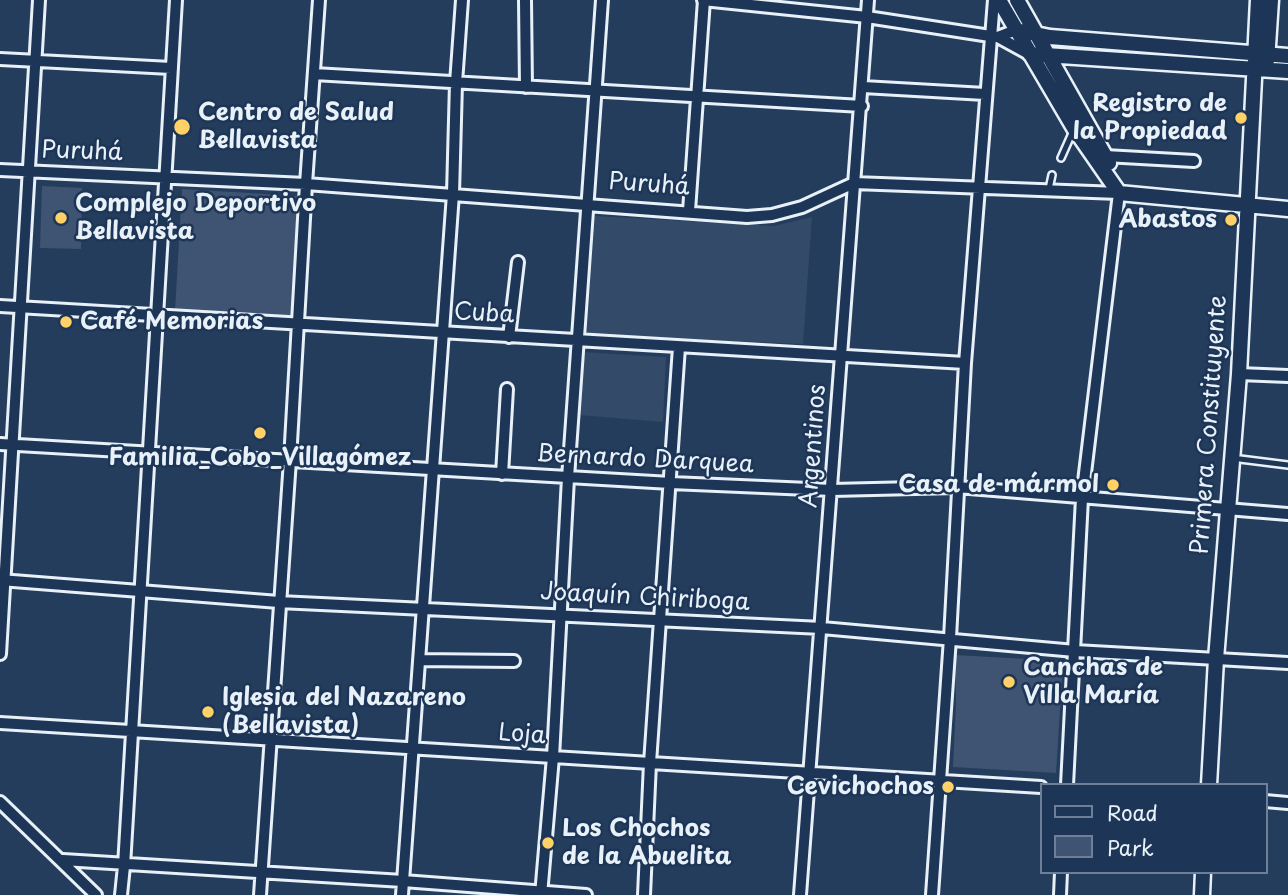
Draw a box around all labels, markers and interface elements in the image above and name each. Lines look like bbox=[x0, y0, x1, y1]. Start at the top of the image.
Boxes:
place label: Registro de la Propiedad bbox=[1073, 90, 1227, 146]
place label: Centro de Salud Bellavista bbox=[198, 99, 394, 155]
marker: Registro de la Propiedad bbox=[1233, 110, 1249, 126]
marker: Centro de Salud Bellavista bbox=[172, 117, 192, 137]
street label: Puruhá bbox=[41, 136, 123, 168]
street label: Puruhá bbox=[607, 168, 691, 202]
place label: Complejo Deportivo Bellavista bbox=[75, 190, 316, 246]
place label: Abastos bbox=[1119, 206, 1217, 234]
marker: Complejo Deportivo Bellavista bbox=[53, 210, 69, 226]
marker: Abastos bbox=[1223, 212, 1239, 228]
street label: Primera Constituyente bbox=[1187, 294, 1233, 556]
street label: Cuba bbox=[453, 298, 515, 330]
place label: Café Memorias bbox=[80, 308, 263, 336]
marker: Café Memorias bbox=[58, 314, 74, 330]
street label: Argentinos bbox=[795, 383, 833, 509]
marker: Familia_Cobo_Villagómez bbox=[252, 425, 268, 441]
street label: Bernardo Darquea bbox=[535, 440, 755, 480]
place label: Familia_Cobo_Villagómez bbox=[109, 444, 411, 472]
place label: Casa de mármol bbox=[898, 471, 1099, 499]
marker: Casa de mármol bbox=[1105, 477, 1121, 493]
street label: Joaquín Chiriboga bbox=[540, 578, 750, 618]
place label: Canchas de Villa María bbox=[1023, 654, 1163, 710]
marker: Canchas de Villa María bbox=[1001, 674, 1017, 690]
place label: Iglesia del Nazareno (Bellavista) bbox=[222, 684, 466, 740]
marker: Iglesia del Nazareno (Bellavista) bbox=[200, 704, 216, 720]
street label: Loja bbox=[497, 719, 547, 751]
place label: Cevichochos bbox=[787, 773, 934, 801]
marker: Cevichochos bbox=[940, 779, 956, 795]
legend bbox=[1040, 783, 1267, 874]
text: Road bbox=[1107, 796, 1158, 828]
place label: Los Chochos de la Abuelita bbox=[562, 815, 731, 871]
text: Park bbox=[1107, 831, 1154, 863]
marker: Los Chochos de la Abuelita bbox=[540, 835, 556, 851]

